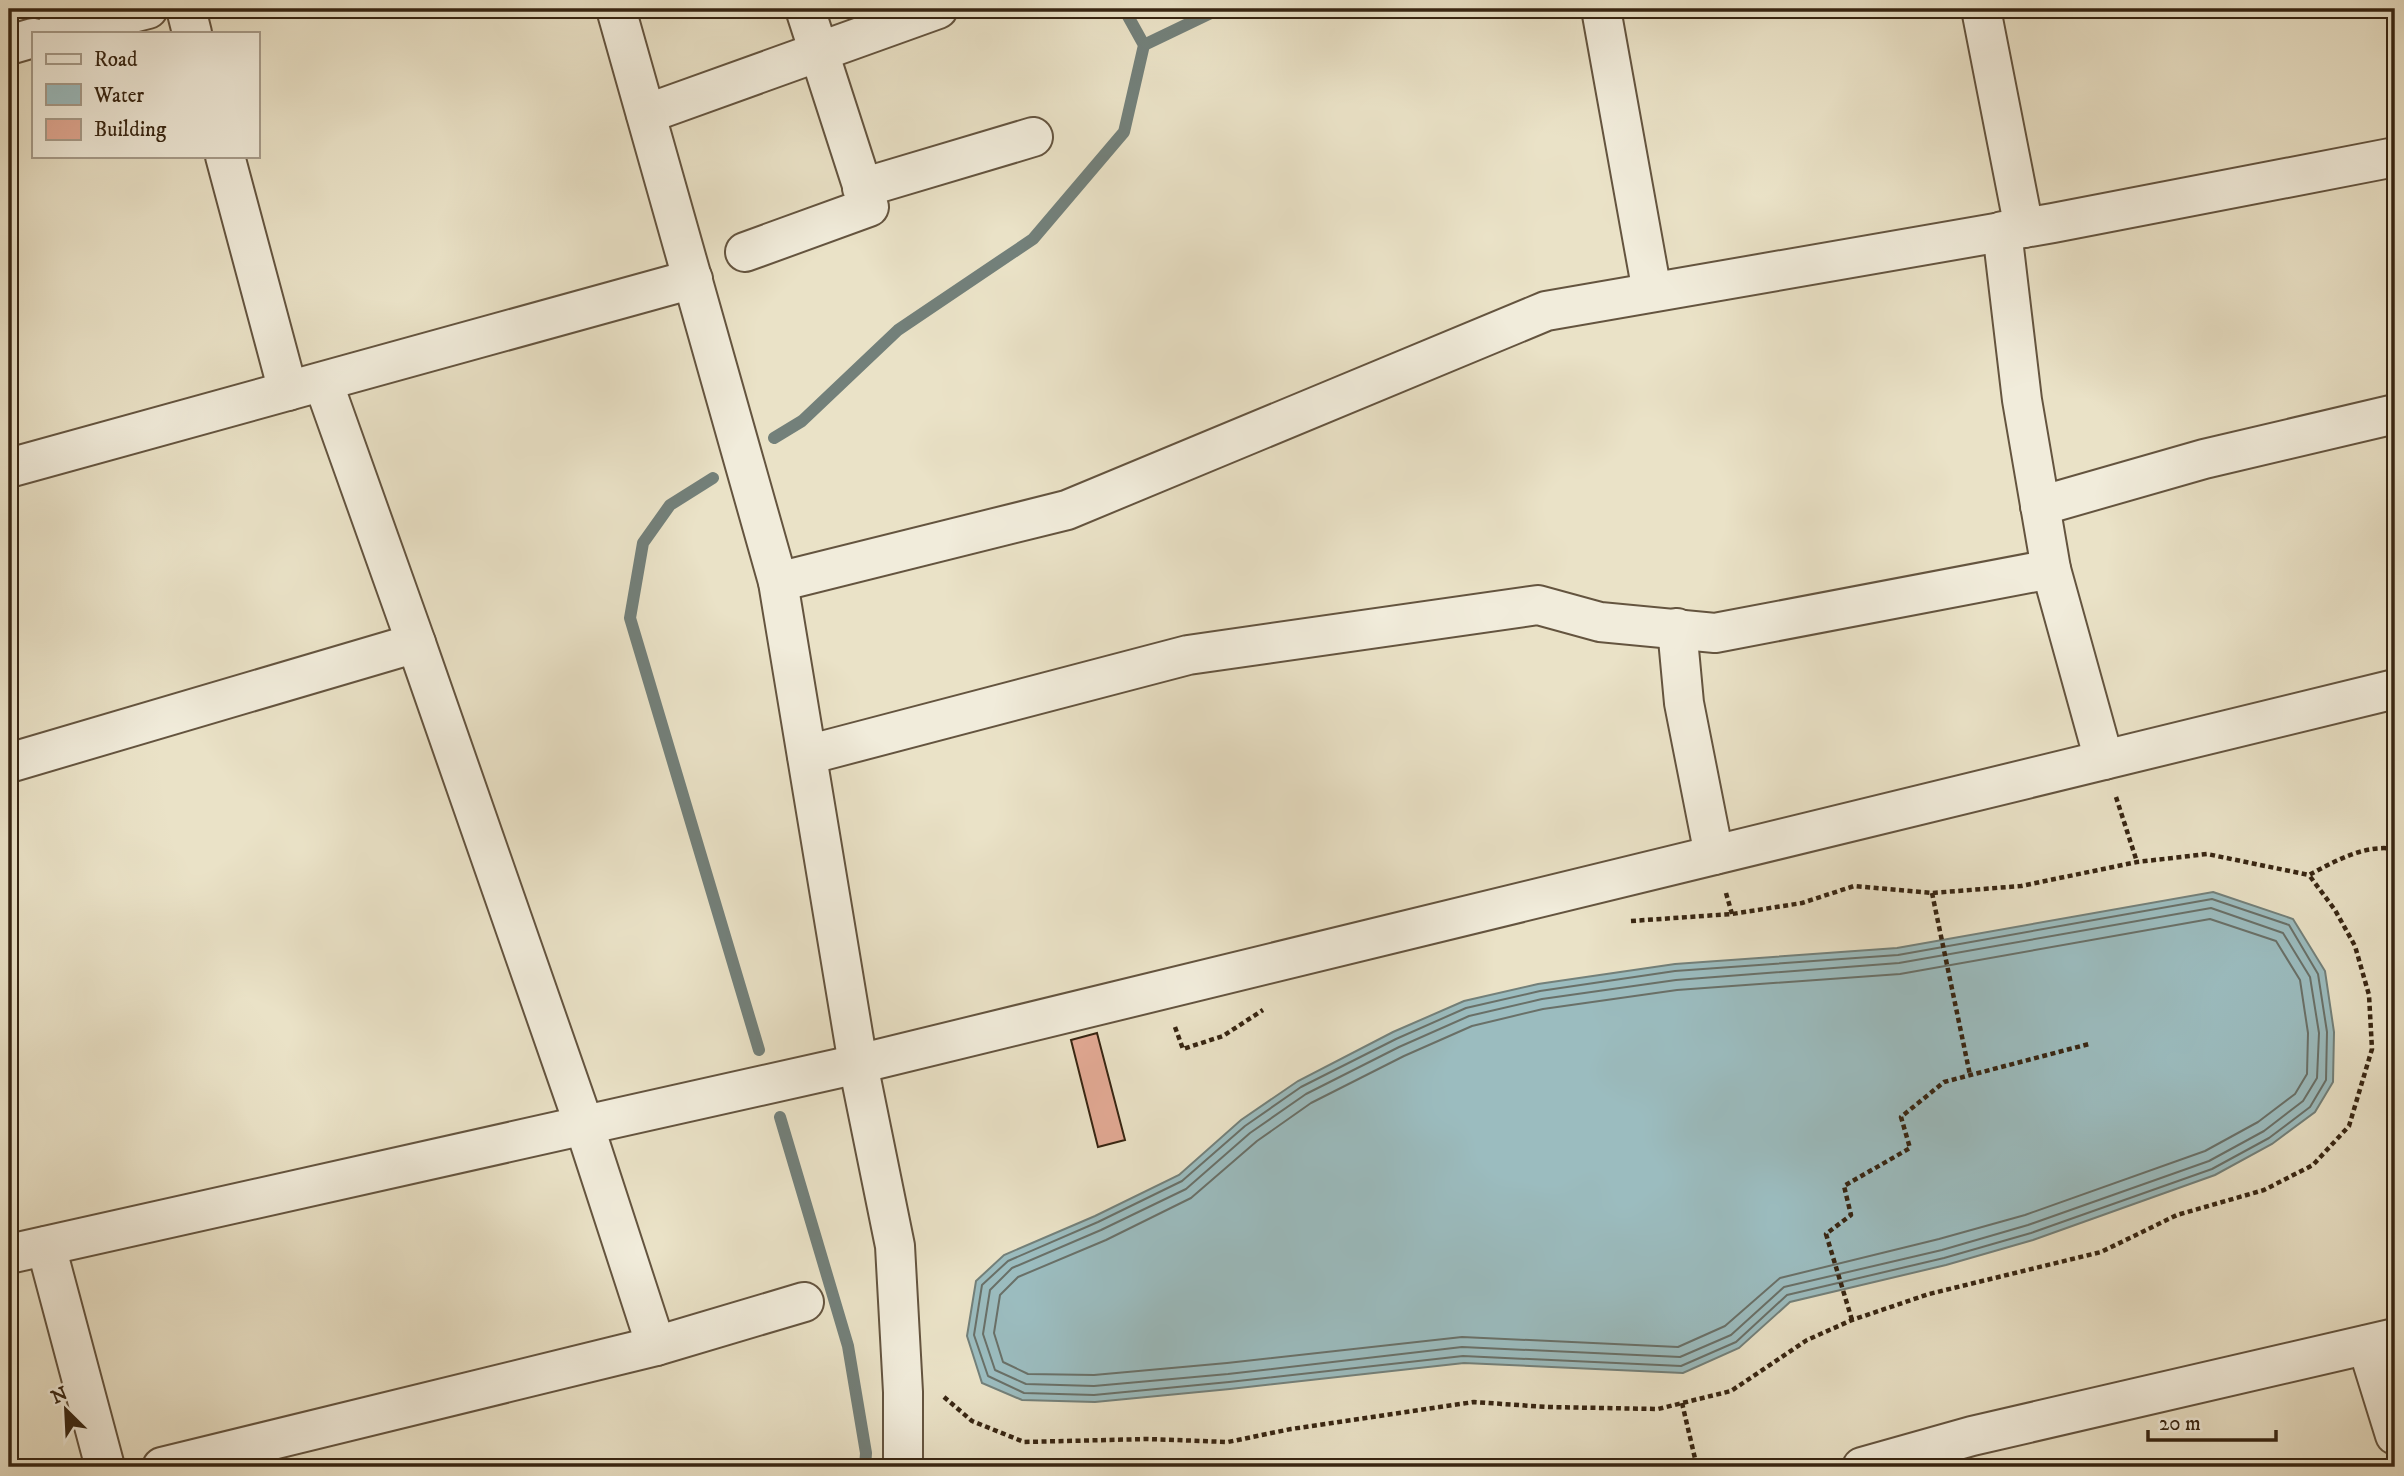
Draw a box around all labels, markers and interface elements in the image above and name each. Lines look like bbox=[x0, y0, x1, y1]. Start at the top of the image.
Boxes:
legend bbox=[32, 32, 259, 158]
text: Road bbox=[94, 47, 138, 73]
text: Water bbox=[93, 83, 144, 109]
text: Building bbox=[94, 117, 167, 143]
north arrow bbox=[32, 1374, 102, 1444]
text: N bbox=[48, 1382, 72, 1410]
scale bar bbox=[2148, 1399, 2276, 1443]
text: 20 m bbox=[2159, 1411, 2201, 1437]

